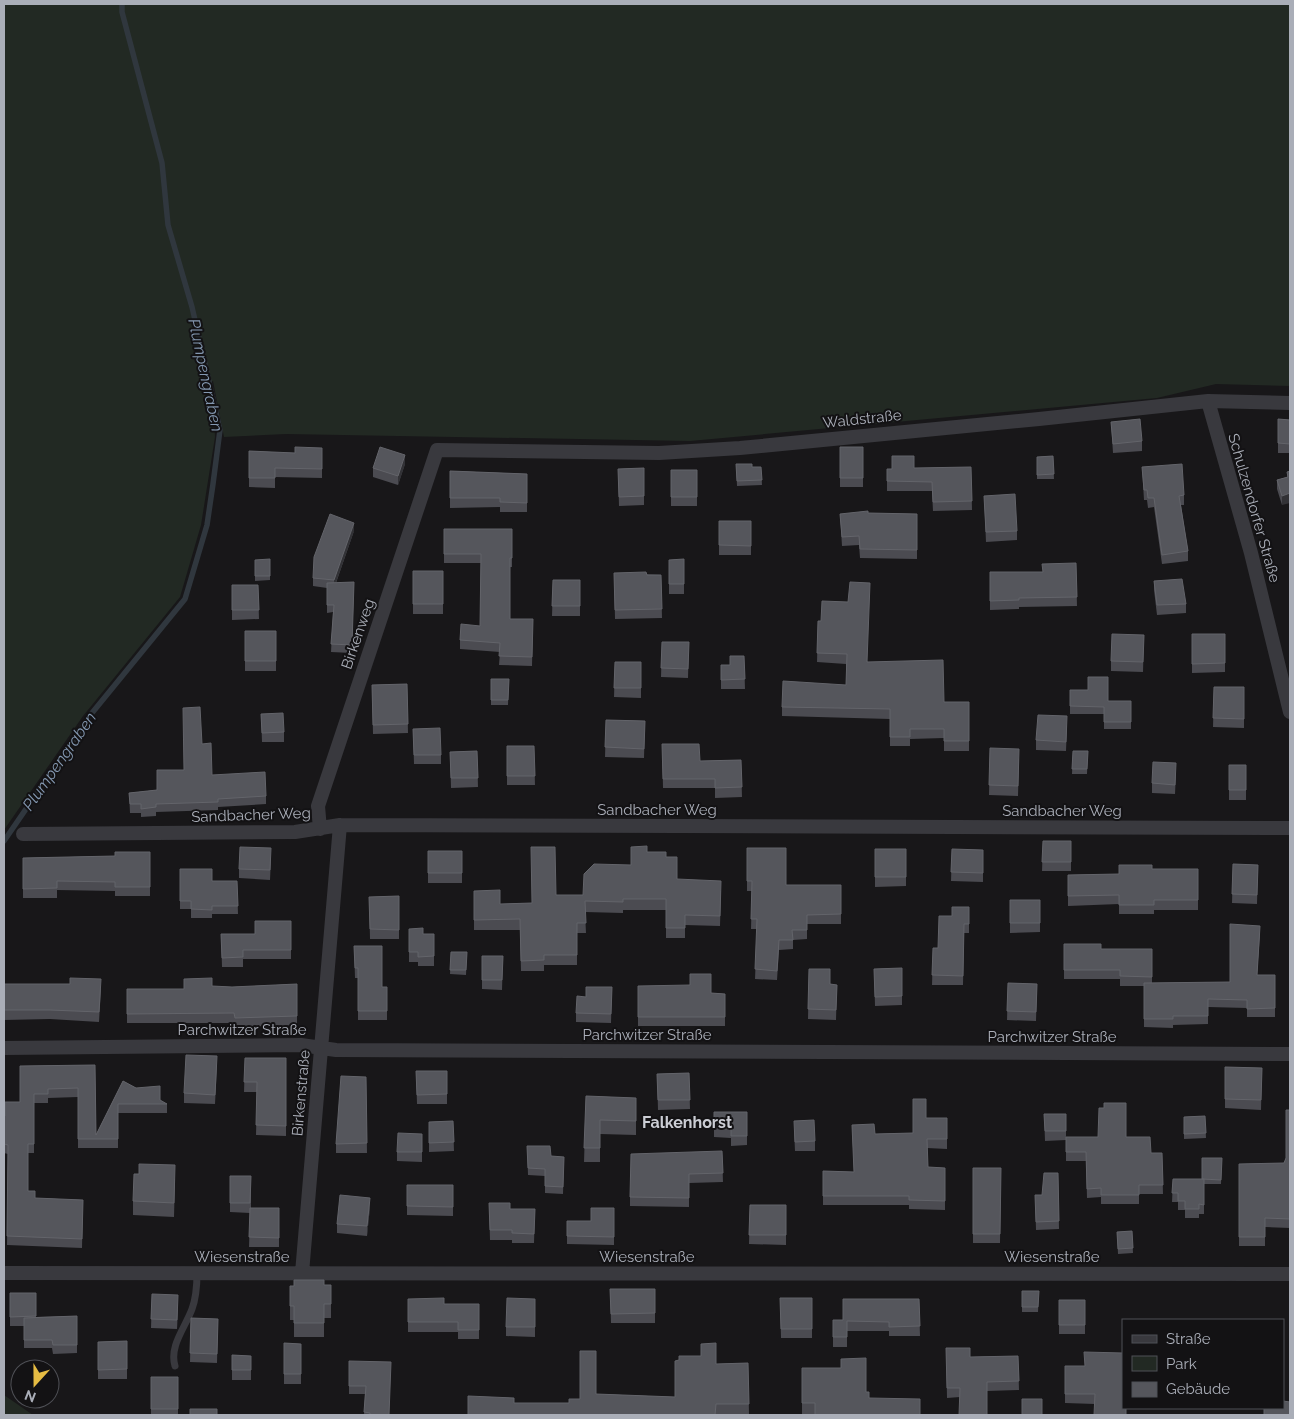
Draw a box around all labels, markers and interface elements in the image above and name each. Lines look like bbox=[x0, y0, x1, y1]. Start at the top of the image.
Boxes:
water label: Plumpengraben bbox=[184, 317, 227, 433]
street label: Waldstraße bbox=[822, 406, 903, 432]
street label: Schulzendorfer Straße bbox=[1224, 431, 1284, 585]
street label: Birkenweg bbox=[338, 596, 378, 672]
water label: Plumpengraben bbox=[19, 709, 100, 814]
street label: Sandbacher Weg bbox=[597, 801, 717, 819]
street label: Sandbacher Weg bbox=[1002, 802, 1122, 820]
street label: Sandbacher Weg bbox=[191, 804, 311, 826]
street label: Parchwitzer Straße bbox=[178, 1021, 307, 1039]
street label: Parchwitzer Straße bbox=[583, 1026, 712, 1044]
street label: Parchwitzer Straße bbox=[988, 1028, 1117, 1046]
street label: Birkenstraße bbox=[288, 1049, 314, 1137]
district label: Falkenhorst bbox=[642, 1113, 732, 1132]
street label: Wiesenstraße bbox=[194, 1248, 290, 1266]
street label: Wiesenstraße bbox=[599, 1248, 695, 1266]
street label: Wiesenstraße bbox=[1004, 1248, 1100, 1266]
legend bbox=[1122, 1319, 1284, 1409]
text: Straße bbox=[1166, 1330, 1211, 1348]
text: Park bbox=[1166, 1355, 1197, 1373]
north arrow bbox=[10, 1359, 60, 1409]
text: Gebäude bbox=[1166, 1380, 1230, 1398]
text: N bbox=[22, 1387, 38, 1406]

